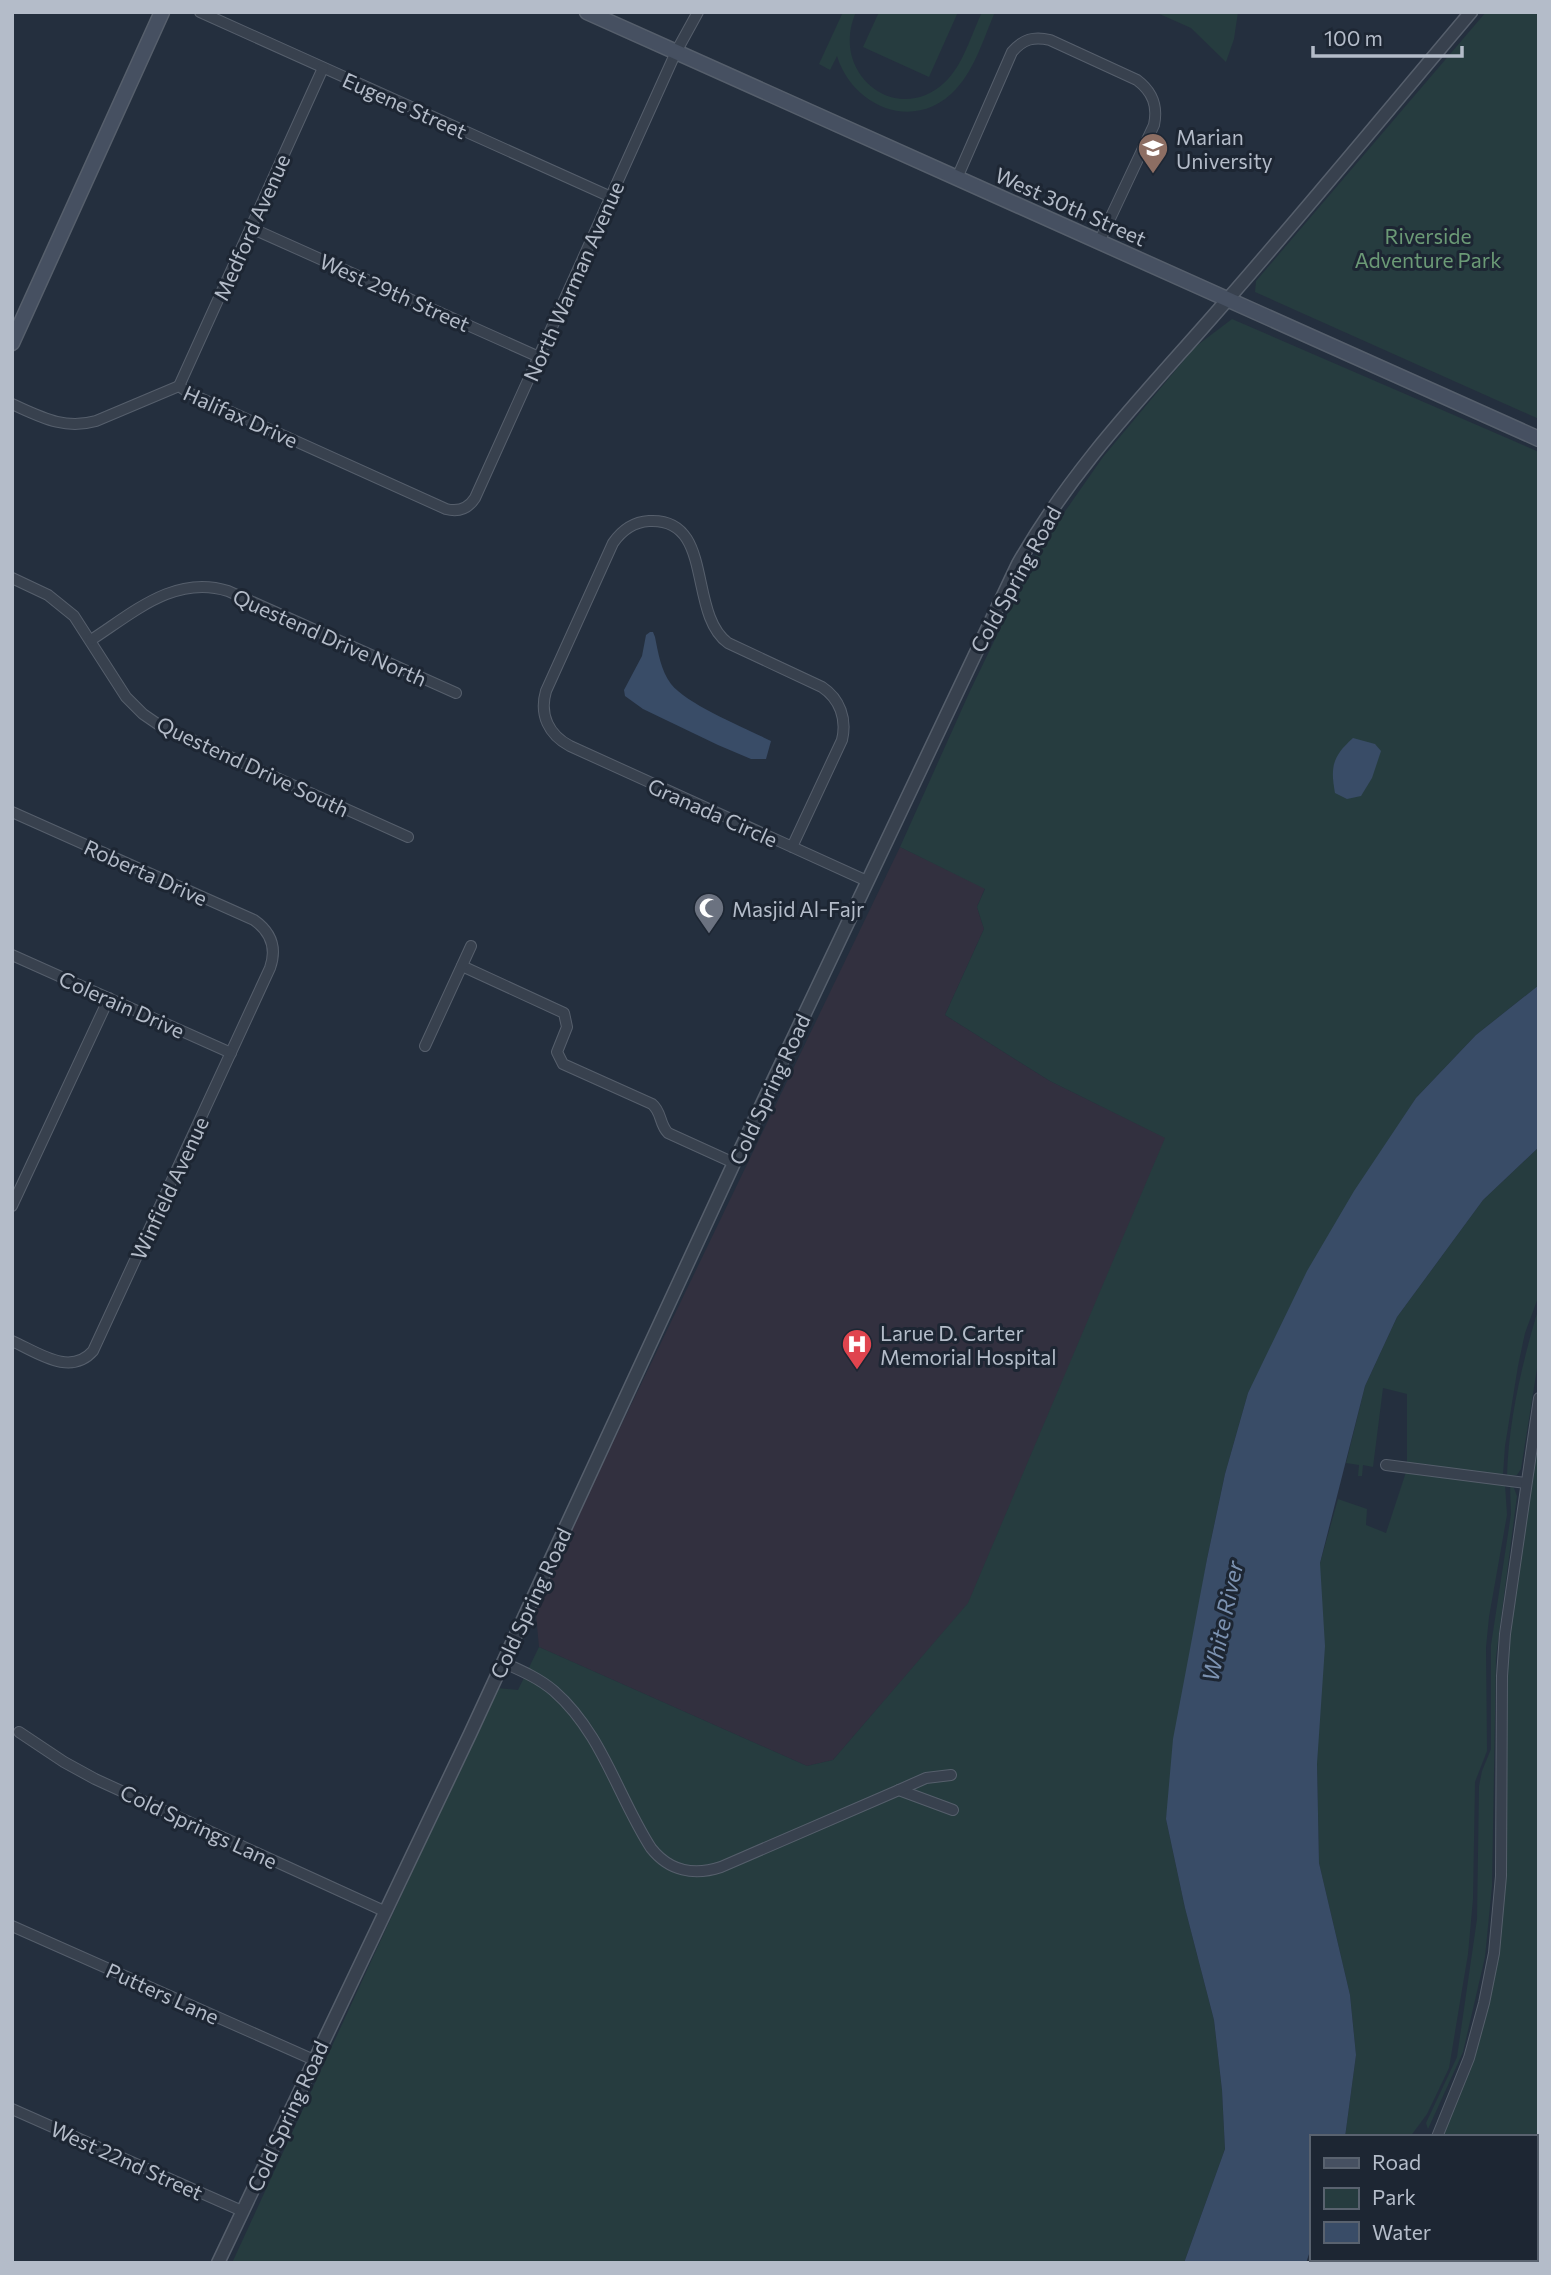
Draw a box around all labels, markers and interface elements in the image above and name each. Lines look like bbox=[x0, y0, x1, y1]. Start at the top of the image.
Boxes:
scale bar bbox=[1313, 14, 1462, 58]
text: 100 m bbox=[1324, 25, 1383, 50]
street label: Eugene Street bbox=[339, 67, 471, 143]
place label: Marian University bbox=[1176, 124, 1273, 173]
school or university icon: Marian University bbox=[1136, 131, 1170, 175]
street label: Medford Avenue bbox=[207, 150, 295, 304]
street label: West 30th Street bbox=[992, 161, 1150, 251]
street label: North Warman Avenue bbox=[518, 177, 628, 385]
park label: Riverside Adventure Park bbox=[1354, 223, 1502, 272]
street label: West 29th Street bbox=[316, 248, 474, 336]
street label: Halifax Drive bbox=[180, 380, 302, 452]
street label: Cold Spring Road bbox=[964, 501, 1066, 657]
street label: Questend Drive North bbox=[229, 583, 431, 691]
street label: Questend Drive South bbox=[153, 710, 353, 822]
street label: Granada Circle bbox=[644, 772, 782, 852]
street label: Roberta Drive bbox=[81, 834, 211, 910]
mosque icon: Masjid Al-Fajr bbox=[692, 891, 726, 935]
place label: Masjid Al-Fajr bbox=[732, 896, 864, 921]
street label: Colerain Drive bbox=[55, 965, 189, 1043]
street label: Cold Spring Road bbox=[723, 1010, 815, 1168]
street label: Winfield Avenue bbox=[125, 1112, 213, 1264]
place label: Larue D. Carter Memorial Hospital bbox=[880, 1320, 1057, 1369]
hospital icon: Larue D. Carter Memorial Hospital bbox=[840, 1327, 874, 1371]
street label: Cold Spring Road bbox=[484, 1524, 576, 1682]
water label: White River bbox=[1196, 1557, 1249, 1684]
street label: Cold Springs Lane bbox=[117, 1779, 281, 1873]
street label: Putters Lane bbox=[103, 1957, 223, 2029]
street label: Cold Spring Road bbox=[241, 2037, 333, 2195]
street label: West 22nd Street bbox=[47, 2115, 207, 2205]
legend bbox=[1310, 2135, 1537, 2261]
text: Road bbox=[1372, 2149, 1421, 2174]
text: Park bbox=[1372, 2184, 1416, 2209]
text: Water bbox=[1372, 2219, 1431, 2244]

